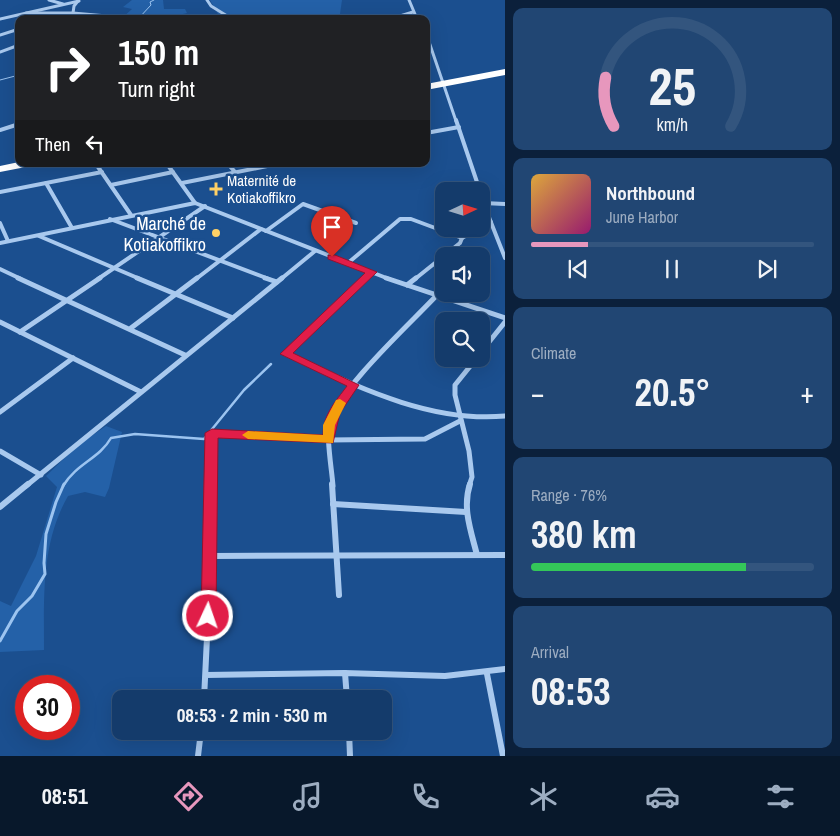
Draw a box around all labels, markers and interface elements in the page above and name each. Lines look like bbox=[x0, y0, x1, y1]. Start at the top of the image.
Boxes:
text: 150 m bbox=[118, 29, 199, 76]
icon: right bbox=[35, 35, 100, 100]
text: 25 bbox=[649, 51, 696, 121]
text: Turn right bbox=[118, 74, 195, 104]
text: km/h bbox=[657, 113, 688, 137]
icon: left bbox=[81, 130, 109, 158]
text: Then bbox=[35, 131, 71, 157]
place label: Maternité de Kotiakoffikro bbox=[227, 170, 296, 208]
text: Northbound bbox=[606, 180, 695, 206]
marker: Maternité de Kotiakoffikro bbox=[209, 182, 223, 196]
north arrow bbox=[435, 182, 490, 238]
map controls bbox=[435, 182, 490, 367]
pin bbox=[311, 206, 353, 257]
text: June Harbor bbox=[606, 206, 678, 228]
place label: Marché de Kotiakoffikro bbox=[123, 211, 206, 257]
icon: arrive bbox=[318, 213, 346, 241]
marker: Marché de Kotiakoffikro bbox=[210, 227, 222, 239]
button: sound bbox=[435, 247, 490, 302]
icon: previous bbox=[564, 255, 592, 283]
icon: pause bbox=[658, 255, 686, 283]
icon: next bbox=[753, 255, 781, 283]
button: search bbox=[435, 312, 490, 367]
text: Climate bbox=[531, 342, 576, 364]
text: 20.5° bbox=[635, 367, 710, 418]
text: − bbox=[531, 374, 544, 412]
text: + bbox=[801, 374, 814, 412]
text: Range · 76% bbox=[531, 484, 607, 506]
text: 380 km bbox=[531, 509, 637, 560]
position arrow bbox=[181, 589, 233, 641]
text: Arrival bbox=[531, 641, 569, 663]
text: 08:53 bbox=[531, 666, 611, 717]
speed limit sign: 30 bbox=[15, 675, 80, 740]
text: 08:53 · 2 min · 530 m bbox=[177, 702, 327, 728]
icon: directions bbox=[171, 779, 206, 814]
icon: music bbox=[290, 779, 325, 814]
icon: phone bbox=[408, 779, 443, 814]
icon: climate bbox=[526, 779, 561, 814]
icon: car bbox=[645, 779, 680, 814]
icon: filters bbox=[763, 779, 798, 814]
text: 08:51 bbox=[42, 781, 88, 811]

